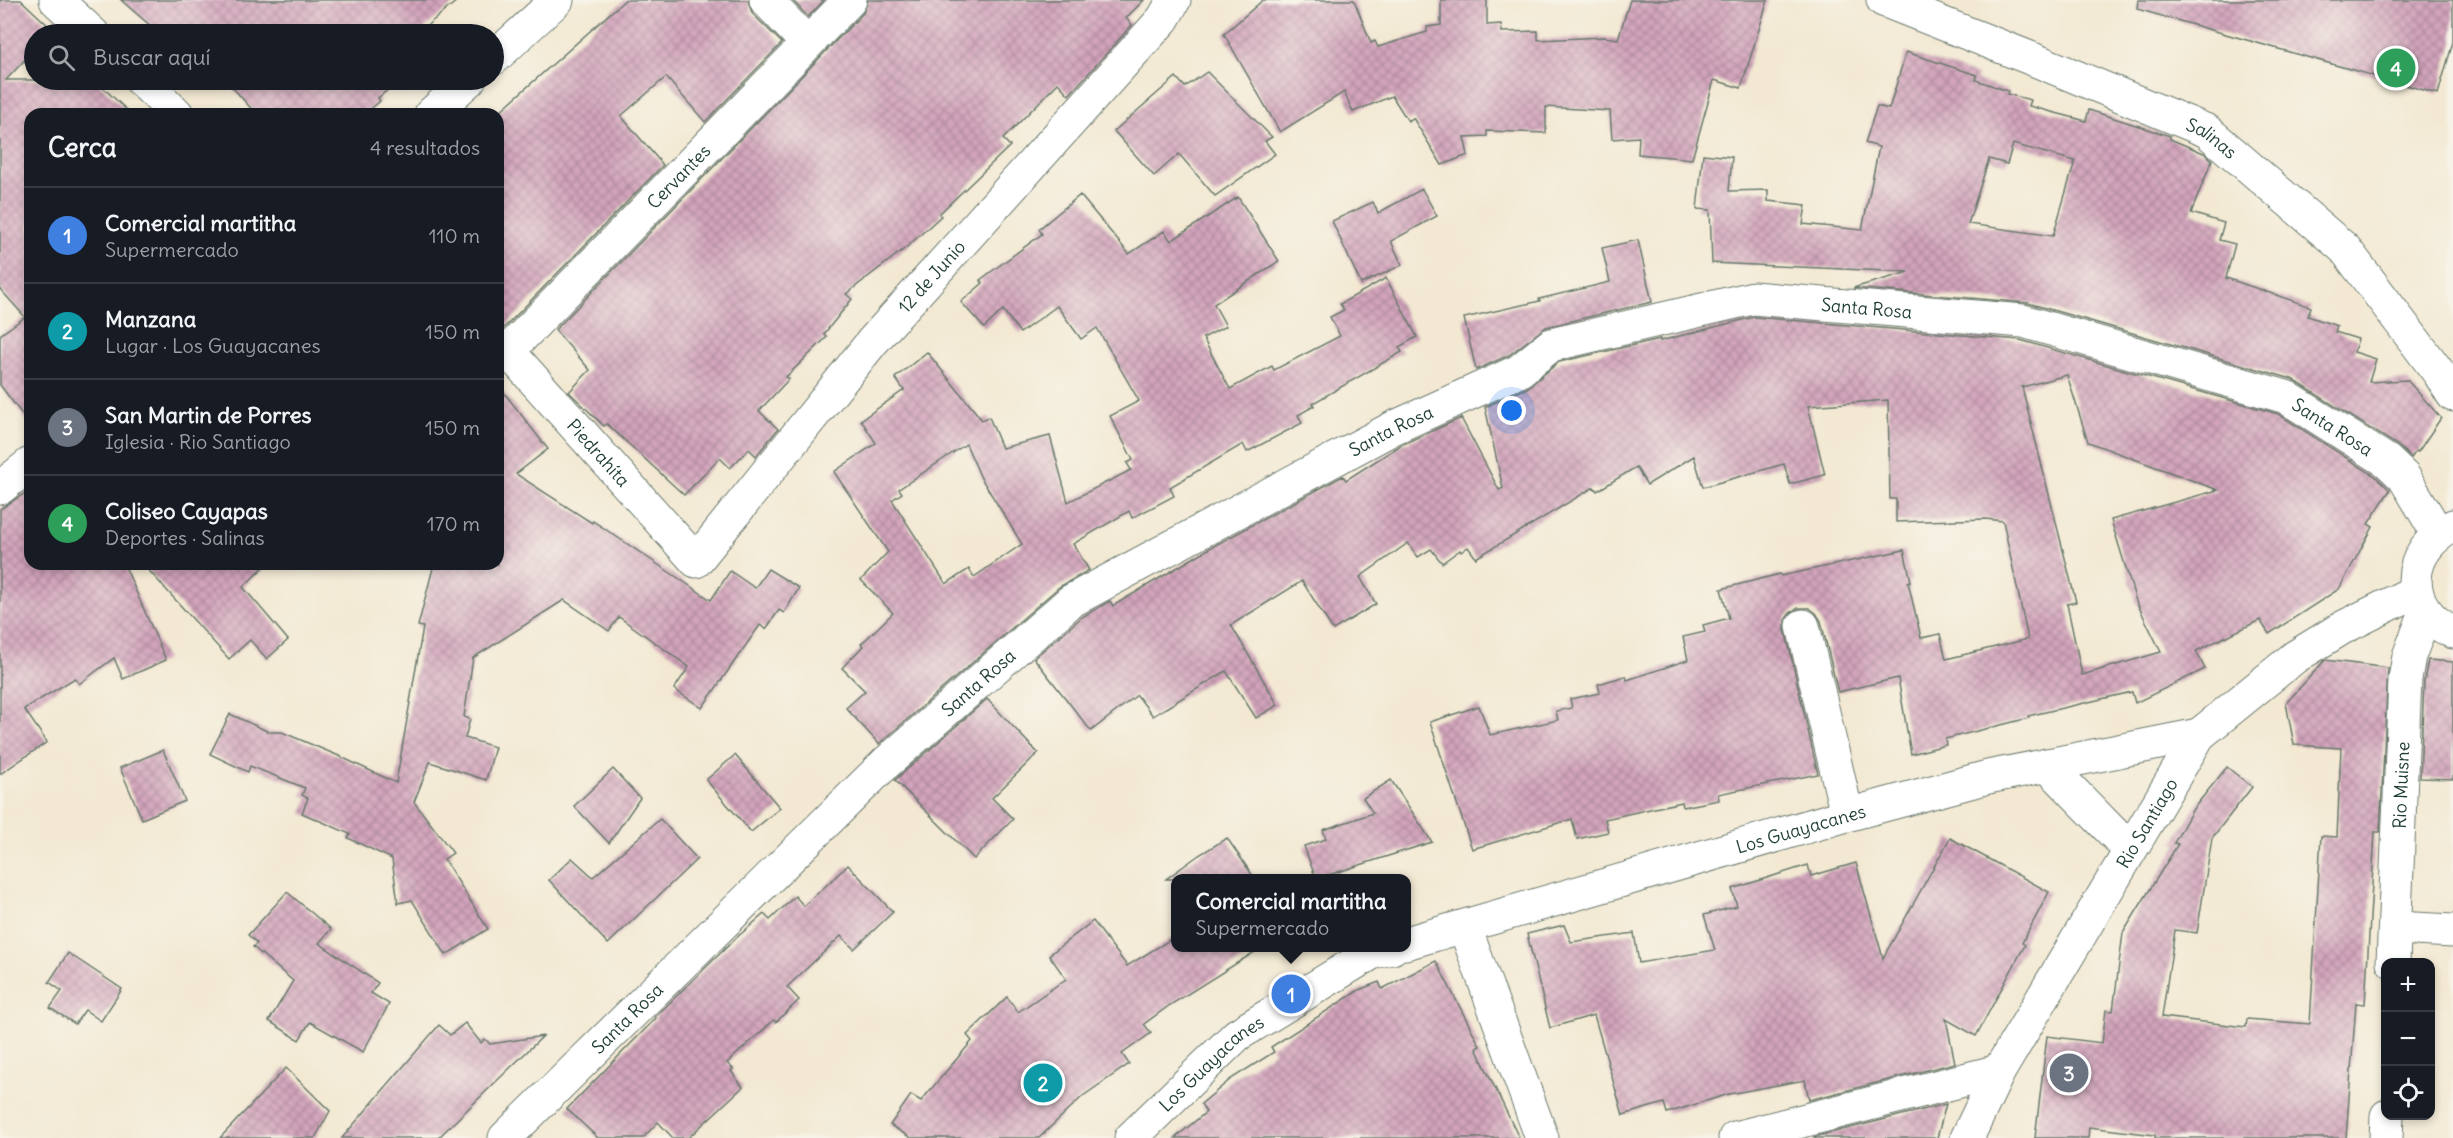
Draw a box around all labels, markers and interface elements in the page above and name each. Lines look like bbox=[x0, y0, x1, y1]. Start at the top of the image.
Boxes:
search box bbox=[24, 24, 504, 90]
icon: search bbox=[45, 41, 78, 74]
text: Buscar aquí bbox=[93, 43, 210, 71]
pin: 4 bbox=[2376, 46, 2416, 90]
street label: Salinas bbox=[2183, 112, 2242, 163]
text: Cerca bbox=[48, 131, 117, 164]
text: 4 resultados bbox=[370, 135, 480, 160]
street label: Cervantes bbox=[642, 139, 715, 213]
text: Comercial martitha bbox=[105, 209, 296, 237]
text: 1 bbox=[64, 223, 71, 248]
text: 110 m bbox=[429, 223, 480, 248]
street label: 12 de Junio bbox=[892, 235, 970, 317]
text: Supermercado bbox=[105, 237, 239, 262]
street label: Santa Rosa bbox=[1820, 292, 1913, 323]
text: Manzana bbox=[105, 305, 196, 333]
text: 2 bbox=[62, 319, 73, 344]
text: 150 m bbox=[425, 319, 480, 344]
text: Lugar · Los Guayacanes bbox=[105, 333, 321, 358]
street label: Santa Rosa bbox=[2288, 393, 2377, 461]
your location bbox=[1497, 396, 1526, 425]
street label: Santa Rosa bbox=[1345, 400, 1437, 461]
text: San Martin de Porres bbox=[105, 401, 312, 429]
street label: Piedrahíta bbox=[562, 414, 635, 491]
text: 3 bbox=[62, 415, 73, 440]
text: 150 m bbox=[425, 415, 480, 440]
text: Iglesia · Rio Santiago bbox=[105, 429, 291, 454]
text: Coliseo Cayapas bbox=[105, 497, 268, 525]
text: 4 bbox=[62, 511, 73, 536]
text: 170 m bbox=[427, 511, 480, 536]
text: Deportes · Salinas bbox=[105, 525, 265, 550]
street label: Santa Rosa bbox=[936, 644, 1020, 721]
street label: Rio Muisne bbox=[2387, 741, 2414, 829]
street label: Rio Santiago bbox=[2111, 774, 2182, 872]
street label: Los Guayacanes bbox=[1733, 799, 1868, 858]
popup bbox=[1171, 874, 1411, 952]
text: Comercial martitha bbox=[1195, 887, 1387, 915]
text: Supermercado bbox=[1195, 915, 1329, 940]
map controls bbox=[2381, 958, 2435, 1120]
button: + bbox=[2381, 958, 2435, 1012]
pin: 1 bbox=[1272, 972, 1310, 1016]
street label: Santa Rosa bbox=[586, 978, 667, 1058]
street label: Los Guayacanes bbox=[1154, 1010, 1268, 1116]
button: − bbox=[2381, 1012, 2435, 1066]
pin: 3 bbox=[2050, 1050, 2088, 1096]
pin: 2 bbox=[1024, 1060, 1062, 1106]
button: locate bbox=[2381, 1066, 2435, 1120]

